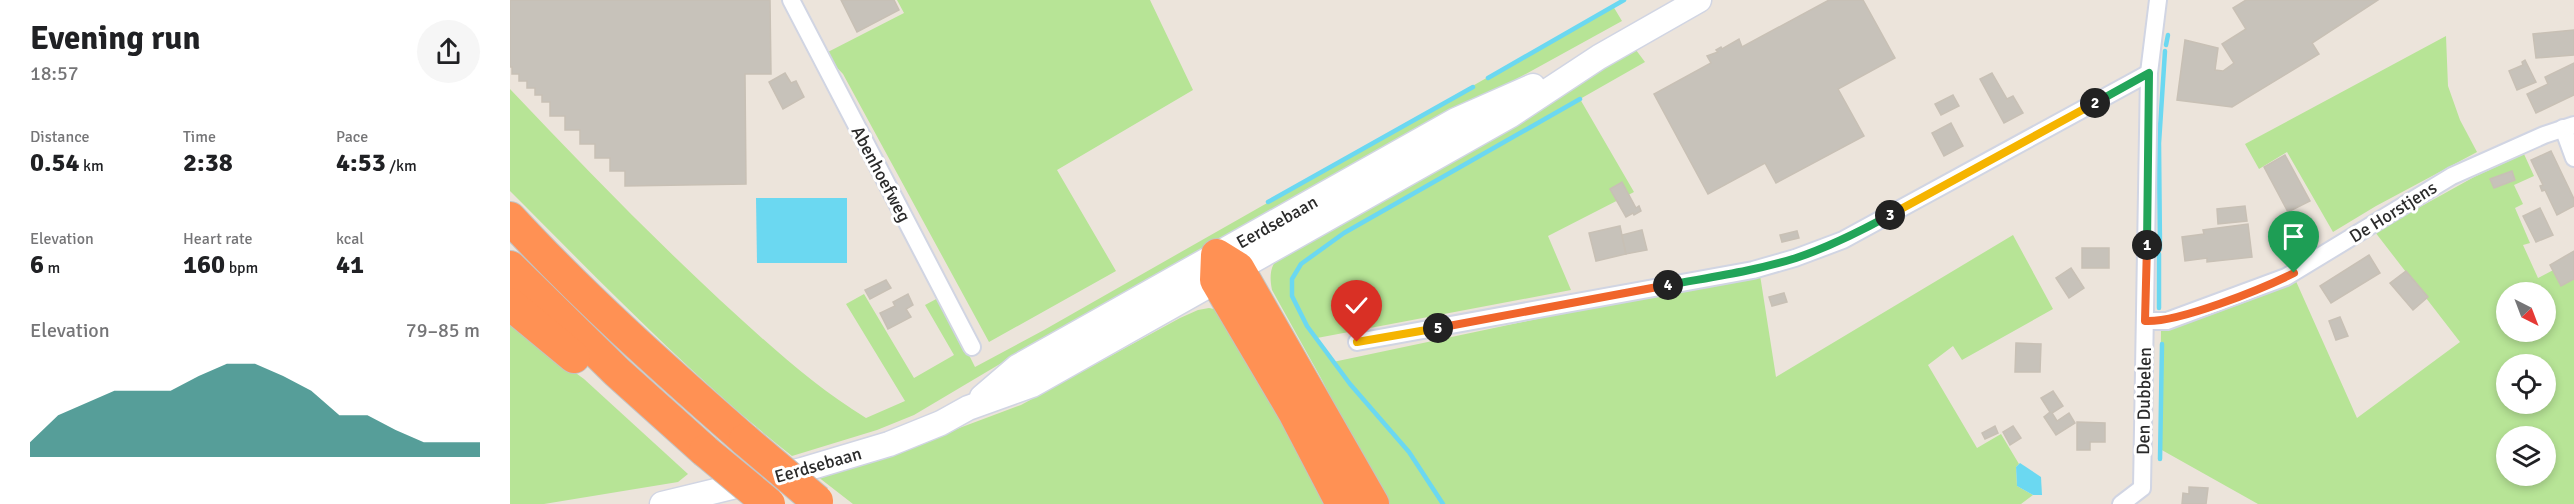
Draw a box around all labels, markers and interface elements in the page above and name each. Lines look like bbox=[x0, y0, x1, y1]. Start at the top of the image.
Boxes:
text: Evening run bbox=[30, 18, 200, 59]
button: share bbox=[417, 20, 480, 83]
text: 18:57 bbox=[30, 61, 79, 86]
pin: 2 bbox=[2080, 88, 2110, 118]
text: 2 bbox=[2091, 93, 2099, 113]
street label: Abenhoefweg bbox=[847, 122, 915, 226]
text: Distance bbox=[30, 127, 90, 147]
text: Time bbox=[183, 127, 216, 147]
text: Pace bbox=[336, 127, 368, 147]
text: 0.54 bbox=[30, 147, 80, 179]
text: 2:38 bbox=[183, 147, 233, 179]
text: 4:53 bbox=[336, 147, 386, 179]
text: km bbox=[80, 156, 104, 176]
text: /km bbox=[386, 156, 417, 176]
street label: De Horstjens bbox=[2345, 176, 2441, 248]
street label: Eerdsebaan bbox=[1233, 191, 1321, 253]
pin: 3 bbox=[1875, 200, 1905, 230]
text: 3 bbox=[1886, 205, 1894, 225]
pin bbox=[2268, 211, 2319, 273]
icon: arrive bbox=[2277, 220, 2310, 253]
text: Elevation bbox=[30, 229, 94, 249]
text: Heart rate bbox=[183, 229, 252, 249]
text: kcal bbox=[336, 229, 364, 249]
pin: 1 bbox=[2132, 230, 2162, 260]
text: 1 bbox=[2143, 235, 2151, 255]
text: 6 bbox=[30, 249, 44, 281]
text: 160 bbox=[183, 249, 225, 281]
text: 41 bbox=[336, 249, 364, 281]
text: m bbox=[44, 258, 60, 278]
text: bpm bbox=[225, 258, 258, 278]
pin: 4 bbox=[1653, 270, 1683, 300]
text: 4 bbox=[1664, 275, 1672, 295]
pin bbox=[1331, 280, 1382, 342]
north arrow bbox=[2496, 282, 2556, 342]
map controls bbox=[2496, 282, 2556, 486]
icon: check bbox=[1340, 289, 1373, 322]
pin: 5 bbox=[1423, 313, 1453, 343]
text: Elevation bbox=[30, 318, 110, 343]
text: 79–85 m bbox=[406, 318, 480, 343]
text: 5 bbox=[1434, 318, 1442, 338]
street label: Den Dubbelen bbox=[2132, 347, 2156, 455]
button: locate bbox=[2496, 354, 2556, 414]
button: layers bbox=[2496, 426, 2556, 486]
street label: Eerdsebaan bbox=[772, 442, 864, 488]

